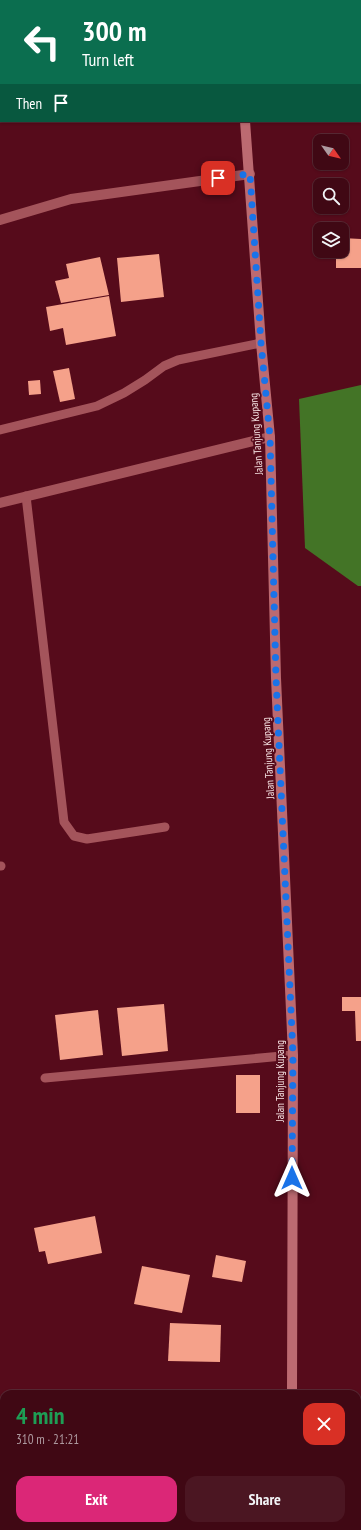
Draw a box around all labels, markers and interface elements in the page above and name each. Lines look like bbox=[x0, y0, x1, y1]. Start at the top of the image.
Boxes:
text: 300 m bbox=[82, 12, 146, 49]
icon: left bbox=[16, 16, 68, 68]
text: Turn left bbox=[82, 48, 134, 71]
icon: arrive bbox=[50, 92, 72, 114]
text: Then bbox=[16, 94, 42, 113]
north arrow bbox=[313, 134, 349, 170]
map controls bbox=[313, 134, 349, 258]
pin bbox=[201, 161, 235, 195]
icon: arrive bbox=[207, 167, 229, 189]
button: search bbox=[313, 178, 349, 214]
button: layers bbox=[313, 222, 349, 258]
street label: Jalan Tanjung Kupang bbox=[246, 392, 266, 476]
street label: Jalan Tanjung Kupang bbox=[259, 717, 277, 800]
street label: Jalan Tanjung Kupang bbox=[273, 1040, 287, 1123]
position arrow bbox=[271, 1157, 313, 1199]
text: 4 min bbox=[16, 1400, 64, 1431]
button: close bbox=[303, 1403, 345, 1445]
text: 310 m · 21:21 bbox=[16, 1431, 79, 1448]
button: Exit bbox=[16, 1476, 177, 1522]
button: Share bbox=[185, 1476, 345, 1522]

